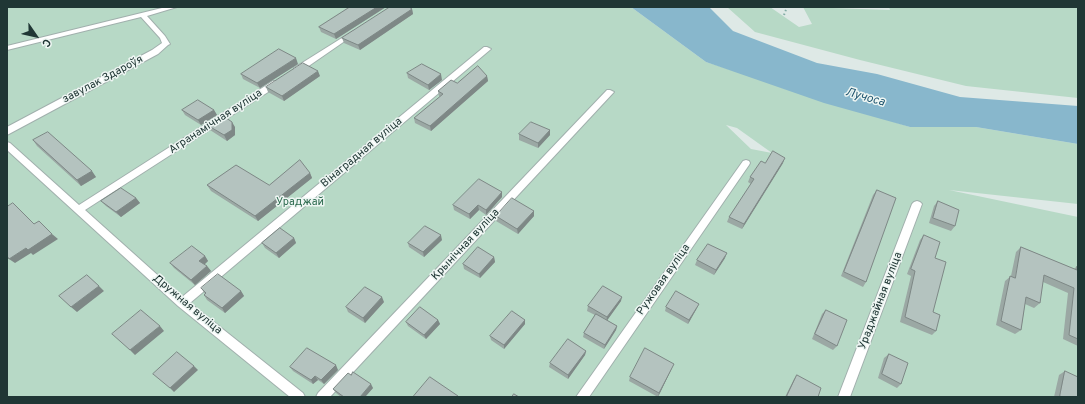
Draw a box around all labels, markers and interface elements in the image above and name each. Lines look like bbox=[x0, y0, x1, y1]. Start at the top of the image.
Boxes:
north arrow bbox=[16, 16, 56, 56]
text: С bbox=[38, 36, 54, 50]
street label: завулак Здароўя bbox=[60, 53, 146, 107]
water label: Лучоса bbox=[844, 86, 886, 110]
street label: Агранамічная вуліца bbox=[167, 87, 265, 157]
street label: Вінаградная вуліца bbox=[319, 115, 405, 191]
park label: Ураджай bbox=[276, 196, 324, 210]
street label: Крынічная вуліца bbox=[429, 206, 503, 284]
street label: Ружовая вуліца bbox=[635, 242, 693, 318]
street label: Ураджайная вуліца bbox=[856, 250, 906, 352]
street label: Дружная вуліца bbox=[150, 272, 224, 338]

